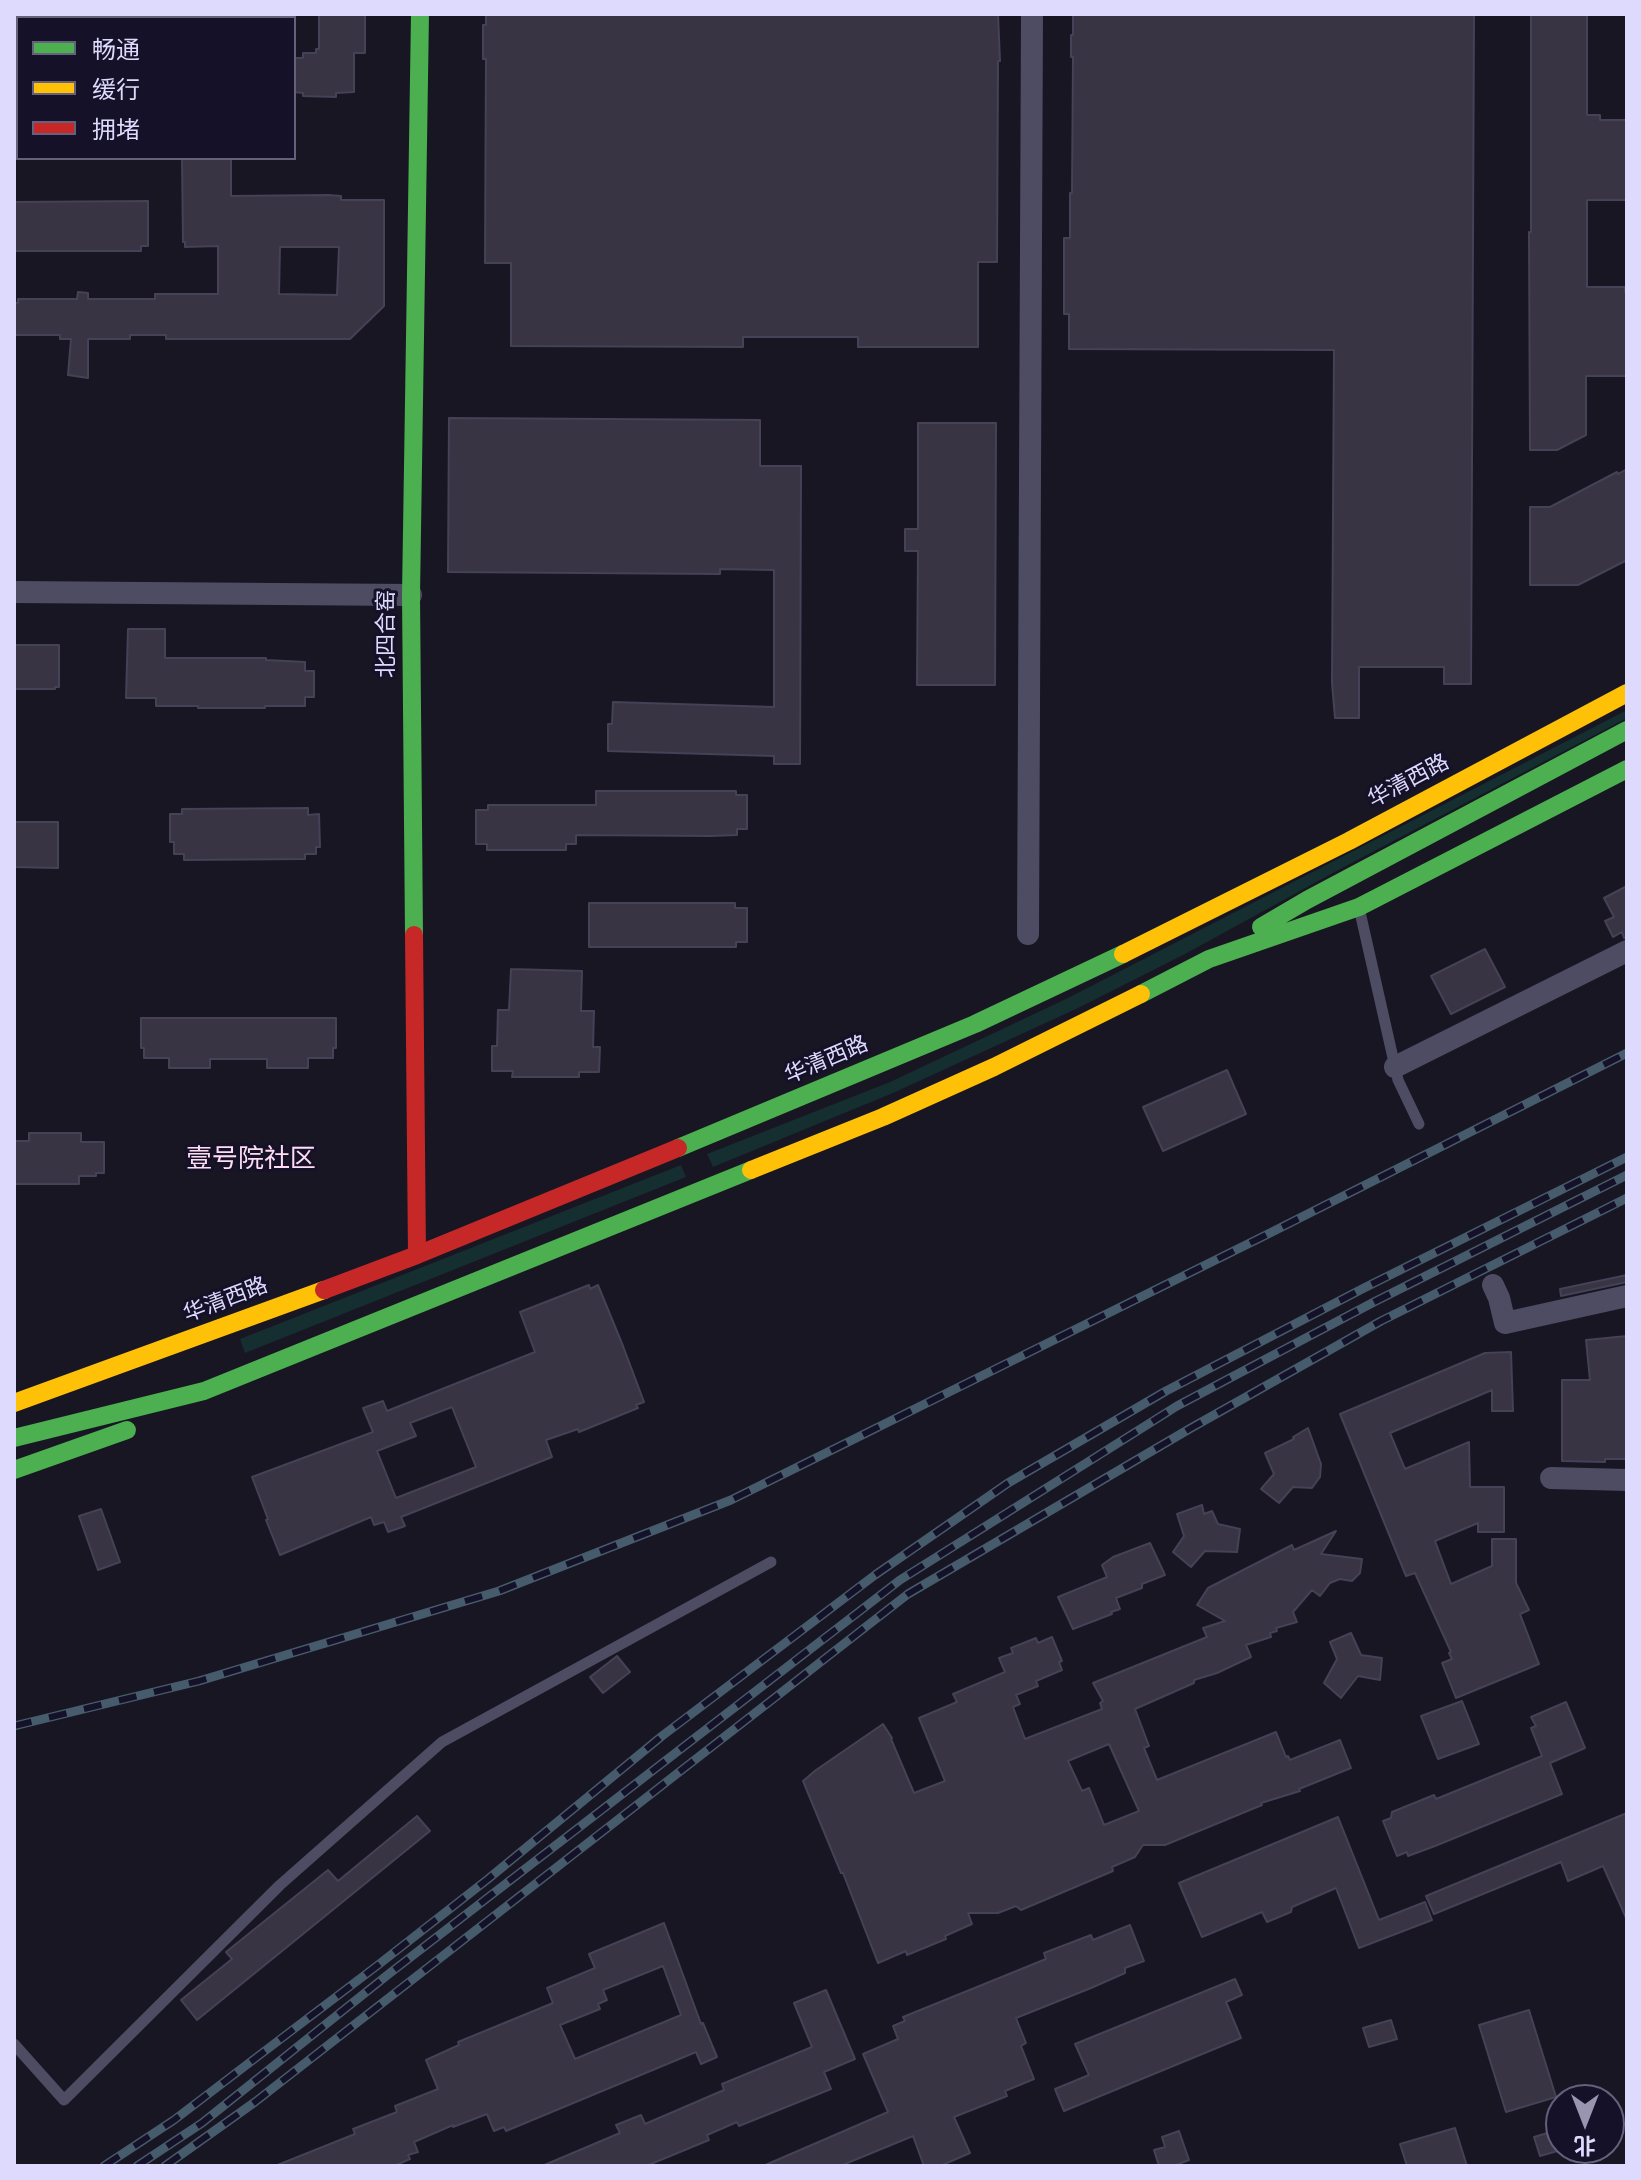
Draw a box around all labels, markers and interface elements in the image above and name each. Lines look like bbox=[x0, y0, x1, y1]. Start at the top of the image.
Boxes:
legend bbox=[16, 16, 296, 160]
text: 畅通 bbox=[92, 31, 140, 67]
text: 缓行 bbox=[92, 71, 140, 107]
text: 拥堵 bbox=[92, 111, 140, 147]
street label: 北四合窑 bbox=[375, 590, 401, 678]
street label: 华清西路 bbox=[1364, 750, 1454, 814]
street label: 华清西路 bbox=[781, 1032, 873, 1090]
district label: 壹号院社区 bbox=[186, 1145, 316, 1177]
street label: 华清西路 bbox=[180, 1273, 272, 1329]
north arrow bbox=[1545, 2084, 1625, 2164]
text: 北 bbox=[1574, 2129, 1596, 2163]

